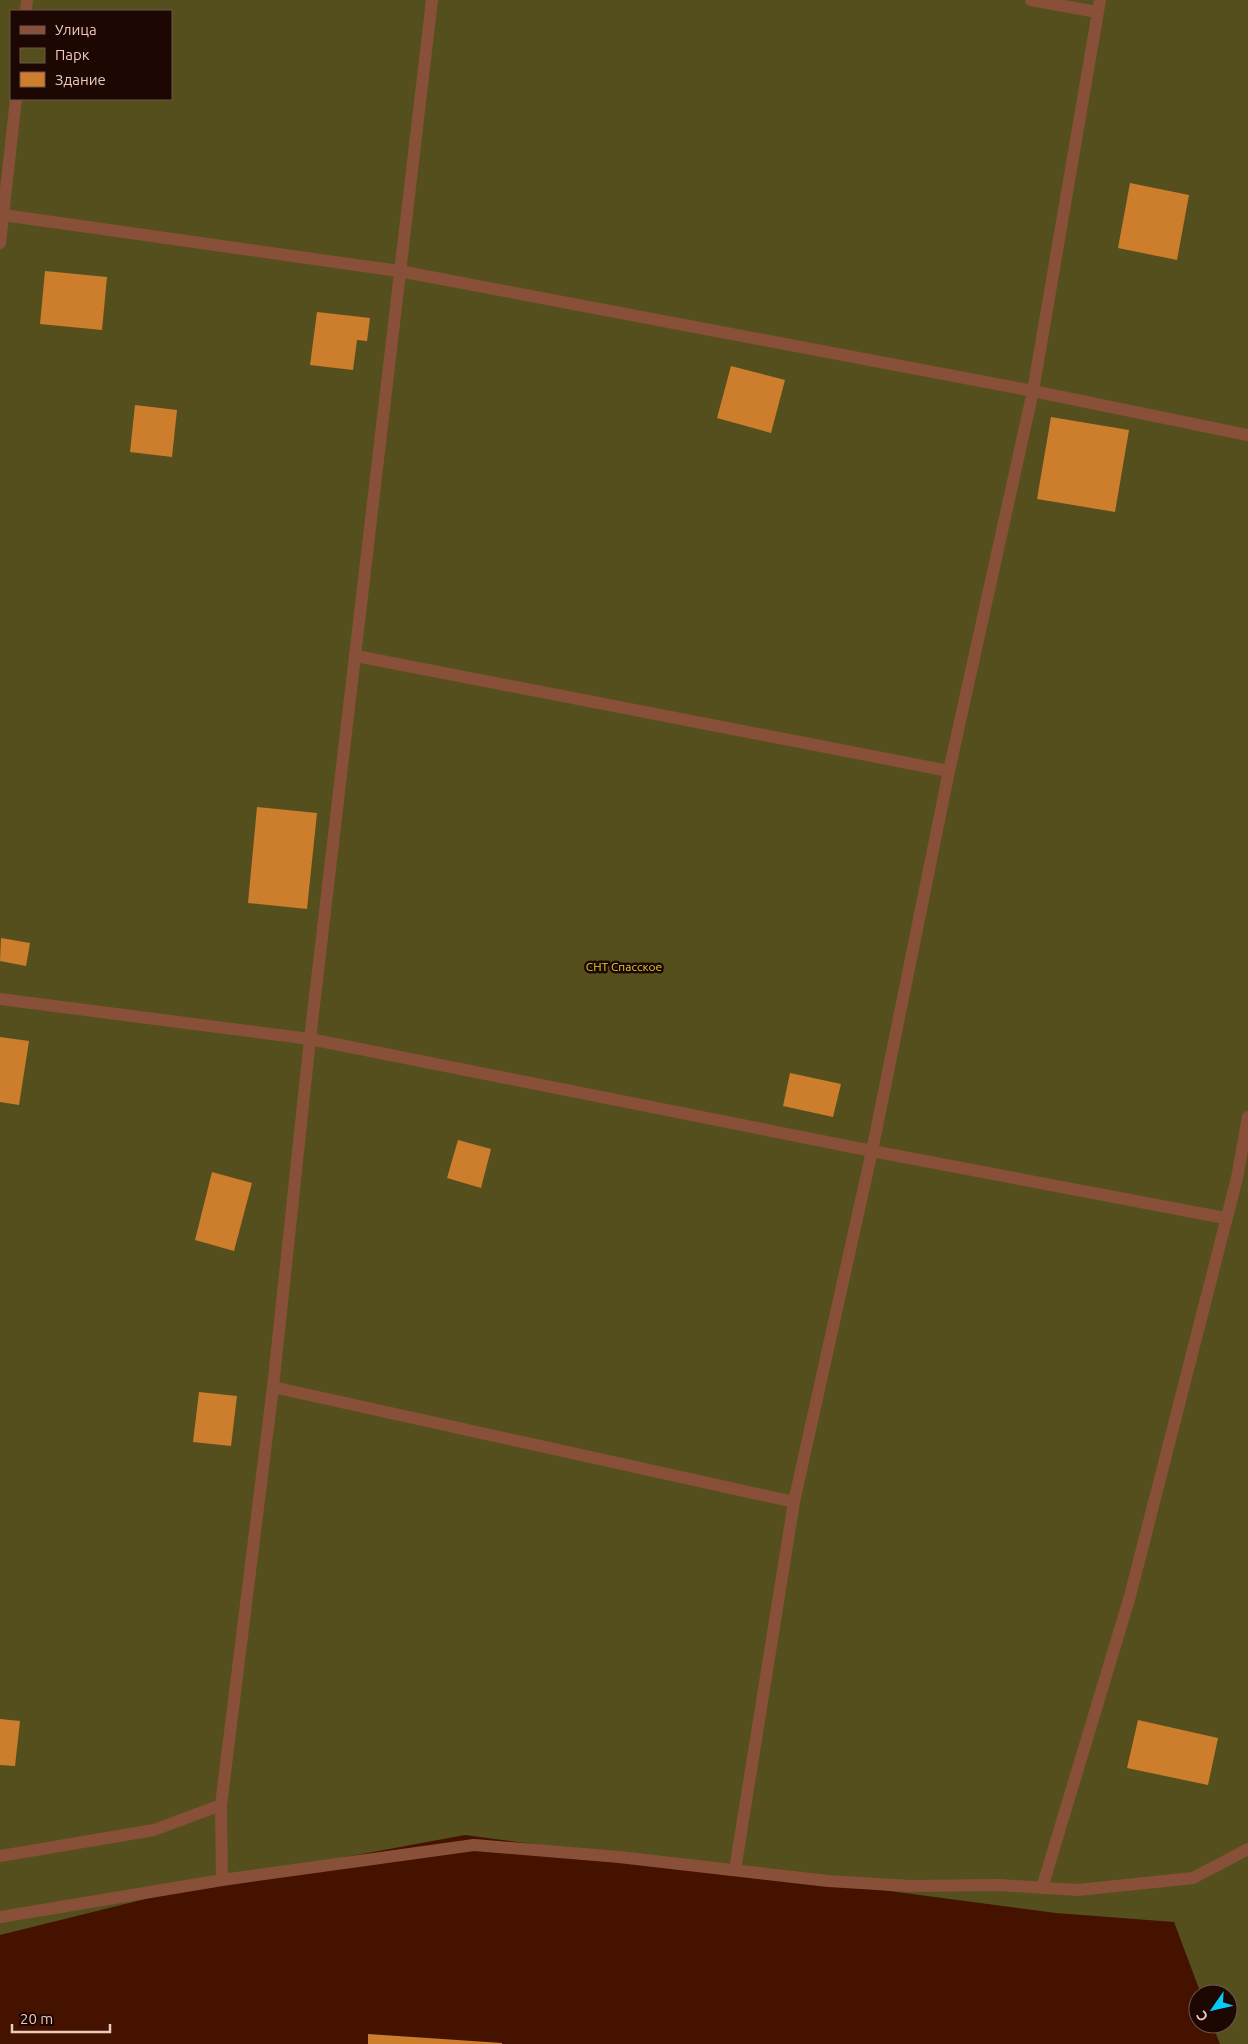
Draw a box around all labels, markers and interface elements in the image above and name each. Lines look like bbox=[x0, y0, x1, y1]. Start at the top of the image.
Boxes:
legend bbox=[10, 10, 172, 100]
text: Улица bbox=[55, 21, 97, 38]
text: Парк bbox=[55, 46, 90, 63]
text: Здание bbox=[55, 71, 106, 88]
park label: СНТ Спасское bbox=[586, 960, 662, 973]
north arrow bbox=[1188, 1984, 1238, 2034]
scale bar bbox=[12, 2002, 110, 2034]
text: С bbox=[1193, 2008, 1211, 2024]
text: 20 m bbox=[20, 2010, 53, 2027]

